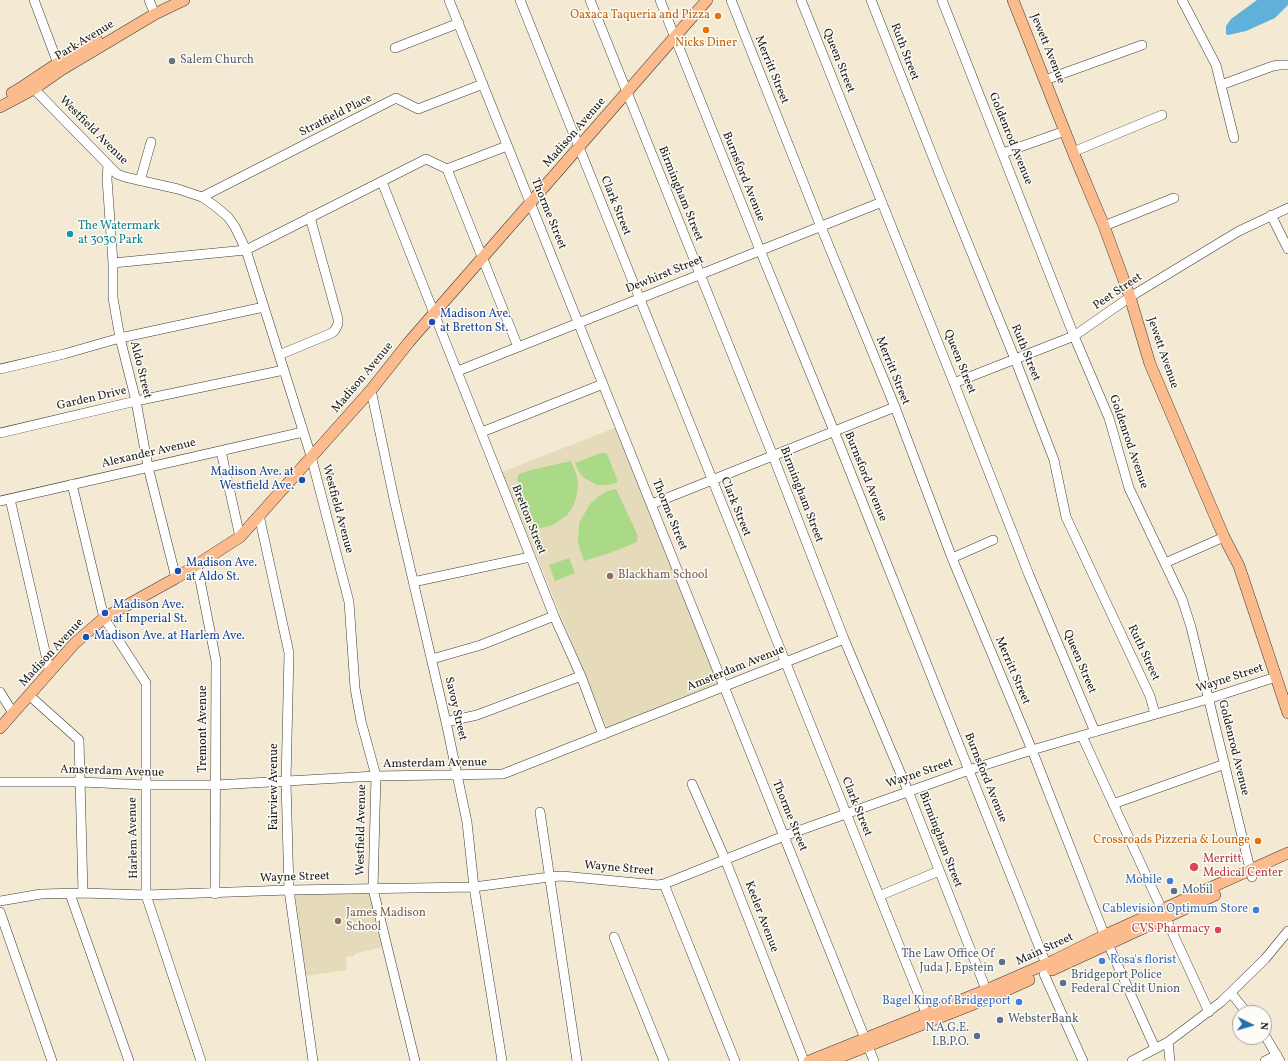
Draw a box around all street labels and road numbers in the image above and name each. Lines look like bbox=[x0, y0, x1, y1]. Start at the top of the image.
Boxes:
street label: Jewett Avenue bbox=[1026, 12, 1068, 86]
street label: Park Avenue bbox=[53, 18, 117, 64]
street label: Ruth Street bbox=[886, 21, 922, 83]
street label: Queen Street bbox=[819, 27, 857, 95]
street label: Merritt Street bbox=[751, 34, 791, 106]
street label: Goldenrod Avenue bbox=[985, 91, 1035, 187]
street label: Stratfield Place bbox=[297, 92, 375, 140]
street label: Westfield Avenue bbox=[56, 94, 130, 168]
street label: Madison Avenue bbox=[541, 95, 609, 171]
street label: Burnsford Avenue bbox=[718, 130, 768, 224]
street label: Birmingham Street bbox=[654, 144, 706, 244]
street label: Clark Street bbox=[597, 174, 633, 238]
street label: Thorme Street bbox=[527, 176, 569, 252]
street label: Dewhirst Street bbox=[624, 253, 706, 297]
street label: Peet Street bbox=[1091, 270, 1145, 314]
street label: Jewett Avenue bbox=[1143, 316, 1181, 390]
street label: Ruth Street bbox=[1007, 322, 1043, 384]
street label: Queen Street bbox=[940, 328, 978, 396]
street label: Merritt Street bbox=[872, 335, 912, 407]
street label: Aldo Street bbox=[126, 340, 154, 400]
street label: Madison Avenue bbox=[329, 340, 397, 416]
street label: Garden Drive bbox=[56, 384, 128, 414]
street label: Goldenrod Avenue bbox=[1105, 393, 1151, 491]
street label: Burnsford Avenue bbox=[840, 430, 890, 524]
street label: Alexander Avenue bbox=[100, 436, 198, 472]
street label: Birmingham Street bbox=[776, 445, 826, 545]
street label: Westfield Avenue bbox=[318, 463, 356, 555]
street label: Clark Street bbox=[717, 475, 753, 539]
street label: Thorme Street bbox=[648, 477, 690, 553]
street label: Bretton Street bbox=[508, 483, 548, 557]
street label: Madison Avenue bbox=[17, 616, 87, 690]
street label: Ruth Street bbox=[1124, 623, 1162, 683]
street label: Queen Street bbox=[1059, 628, 1099, 696]
street label: Merritt Street bbox=[991, 635, 1033, 707]
street label: Amsterdam Avenue bbox=[685, 643, 787, 695]
street label: Wayne Street bbox=[1194, 661, 1266, 697]
street label: Savoy Street bbox=[441, 676, 469, 742]
street label: Tremont Avenue bbox=[197, 685, 211, 773]
street label: Goldenrod Avenue bbox=[1214, 699, 1252, 797]
street label: Burnsford Avenue bbox=[960, 731, 1010, 825]
street label: Fairview Avenue bbox=[268, 743, 282, 831]
street label: Amsterdam Avenue bbox=[383, 756, 487, 772]
street label: Wayne Street bbox=[885, 756, 955, 792]
street label: Amsterdam Avenue bbox=[60, 763, 164, 781]
street label: Clark Street bbox=[838, 775, 874, 839]
street label: Thorme Street bbox=[768, 778, 810, 854]
street label: Westfield Avenue bbox=[354, 784, 370, 876]
street label: Birmingham Street bbox=[915, 790, 965, 890]
street label: Harlem Avenue bbox=[126, 797, 142, 879]
street label: Wayne Street bbox=[584, 859, 654, 879]
street label: Wayne Street bbox=[260, 870, 330, 886]
street label: Keeler Avenue bbox=[741, 879, 781, 955]
street label: Main Street bbox=[1014, 930, 1076, 970]

